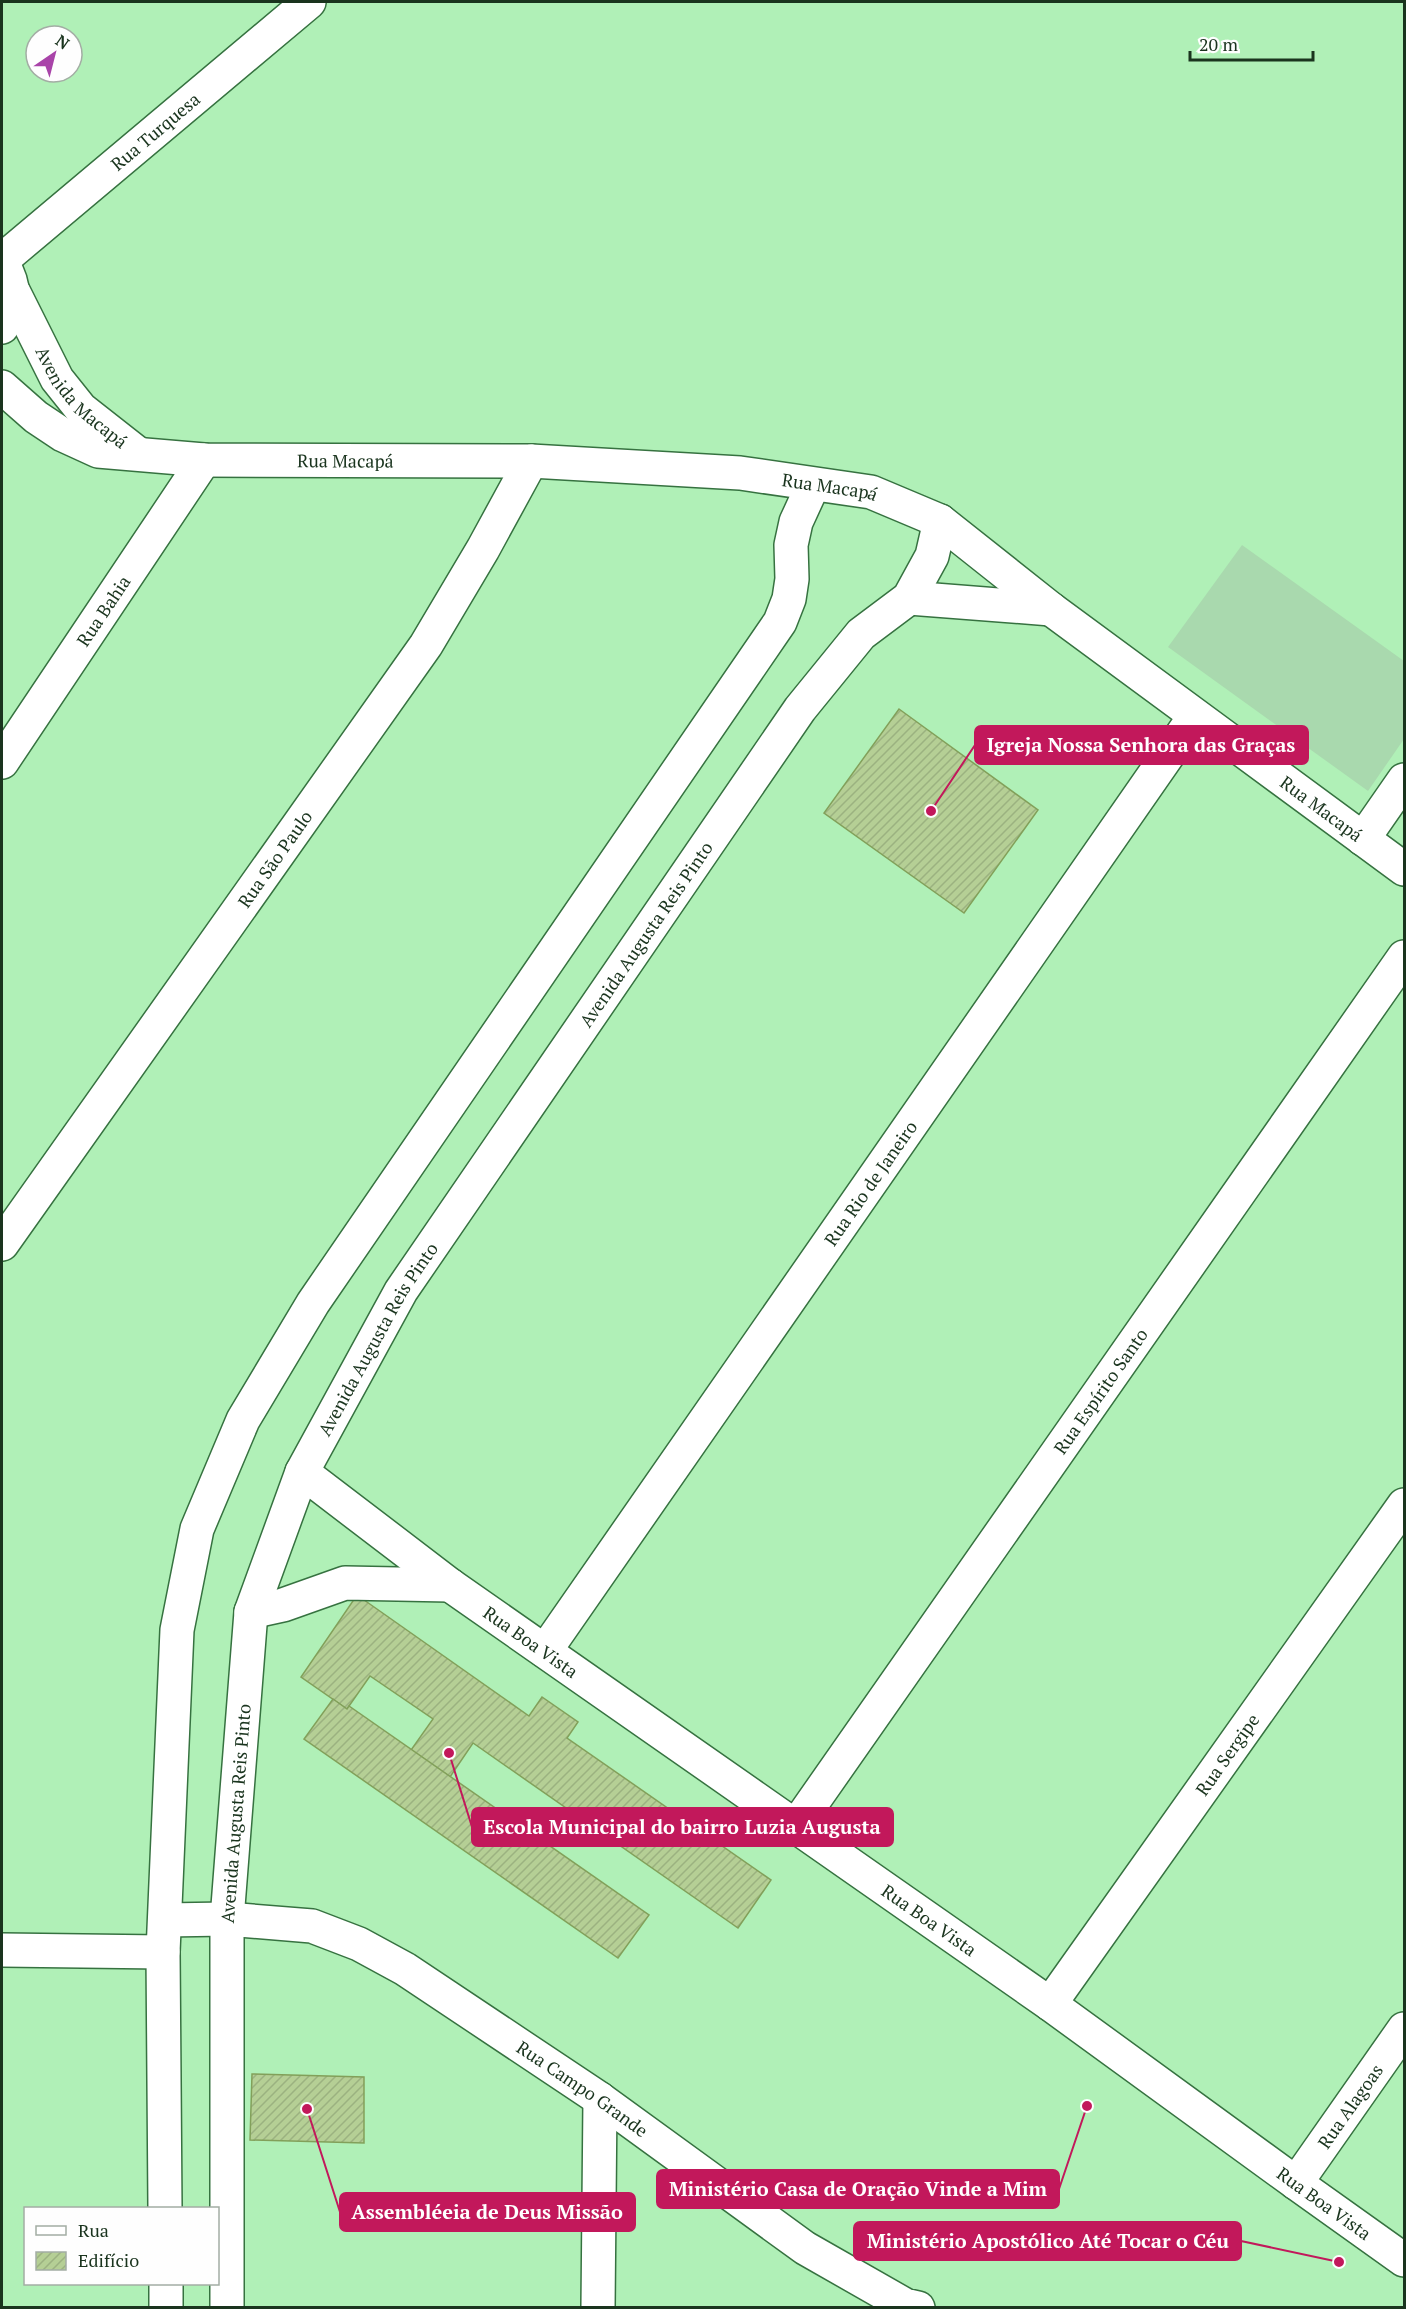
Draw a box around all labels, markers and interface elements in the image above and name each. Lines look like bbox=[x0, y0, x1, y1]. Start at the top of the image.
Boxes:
north arrow bbox=[24, 24, 84, 84]
scale bar bbox=[1190, 24, 1313, 62]
text: N bbox=[51, 29, 74, 54]
text: 20 m bbox=[1199, 32, 1239, 56]
street label: Rua Turquesa bbox=[106, 87, 205, 176]
street label: Avenida Macapá bbox=[31, 342, 133, 453]
street label: Rua Macapá bbox=[297, 448, 394, 473]
street label: Rua Macapá bbox=[780, 467, 882, 506]
street label: Rua Bahia bbox=[71, 571, 136, 651]
callout: Igreja Nossa Senhora das Graças bbox=[975, 726, 1308, 764]
text: Igreja Nossa Senhora das Graças bbox=[987, 731, 1295, 758]
street label: Rua Macapá bbox=[1276, 770, 1368, 847]
street label: Rua São Paulo bbox=[232, 805, 317, 912]
street label: Avenida Augusta Reis Pinto bbox=[574, 837, 718, 1032]
street label: Rua Rio de Janeiro bbox=[818, 1116, 922, 1250]
street label: Avenida Augusta Reis Pinto bbox=[312, 1237, 443, 1440]
street label: Rua Espírito Santo bbox=[1048, 1323, 1153, 1459]
street label: Rua Boa Vista bbox=[479, 1600, 583, 1683]
street label: Avenida Augusta Reis Pinto bbox=[215, 1703, 256, 1924]
street label: Rua Sergipe bbox=[1190, 1709, 1264, 1800]
callout: Escola Municipal do bairro Luzia Augusta bbox=[472, 1808, 893, 1846]
text: Escola Municipal do bairro Luzia Augusta bbox=[483, 1813, 881, 1840]
street label: Rua Boa Vista bbox=[877, 1878, 982, 1961]
street label: Rua Campo Grande bbox=[512, 2035, 653, 2142]
street label: Rua Alagoas bbox=[1312, 2059, 1388, 2153]
street label: Rua Boa Vista bbox=[1272, 2161, 1376, 2245]
callout: Ministério Casa de Oração Vinde a Mim bbox=[657, 2170, 1059, 2208]
text: Ministério Casa de Oração Vinde a Mim bbox=[669, 2175, 1048, 2202]
callout: Assembléeia de Deus Missão bbox=[340, 2193, 635, 2231]
text: Assembléeia de Deus Missão bbox=[351, 2198, 623, 2225]
legend bbox=[24, 2207, 219, 2285]
text: Rua bbox=[78, 2218, 109, 2242]
callout: Ministério Apostólico Até Tocar o Céu bbox=[854, 2222, 1241, 2260]
text: Ministério Apostólico Até Tocar o Céu bbox=[867, 2227, 1230, 2254]
text: Edifício bbox=[78, 2248, 139, 2272]

